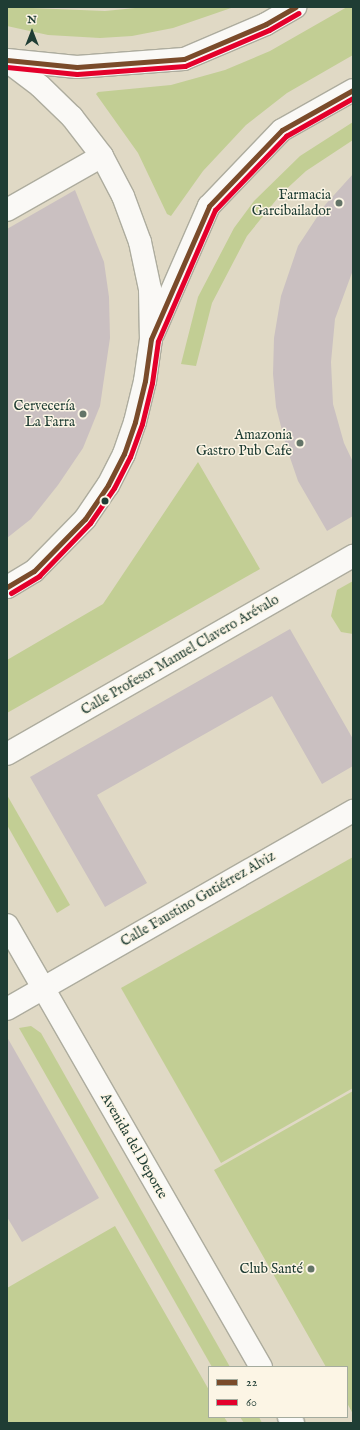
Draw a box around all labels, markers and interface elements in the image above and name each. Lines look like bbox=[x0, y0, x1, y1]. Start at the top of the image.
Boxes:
north arrow bbox=[12, 12, 52, 52]
text: N bbox=[27, 13, 37, 27]
place label: Farmacia Garcibailador bbox=[252, 187, 331, 220]
marker: Farmacia Garcibailador bbox=[334, 198, 344, 208]
place label: Cervecería La Farra bbox=[13, 398, 75, 430]
marker: Cervecería La Farra bbox=[78, 409, 88, 419]
place label: Amazonia Gastro Pub Cafe bbox=[196, 427, 292, 460]
marker: Amazonia Gastro Pub Cafe bbox=[295, 438, 305, 448]
unlabelled marker bbox=[100, 496, 110, 506]
street label: Calle Profesor Manuel Clavero Arévalo bbox=[78, 591, 282, 719]
street label: Calle Faustino Gutiérrez Alviz bbox=[118, 848, 278, 950]
street label: Avenida del Deporte bbox=[97, 1090, 171, 1202]
place label: Club Santé bbox=[240, 1261, 303, 1277]
marker: Club Santé bbox=[306, 1264, 316, 1274]
legend bbox=[208, 1366, 348, 1418]
text: 22 bbox=[246, 1375, 257, 1390]
text: 60 bbox=[246, 1395, 257, 1410]

